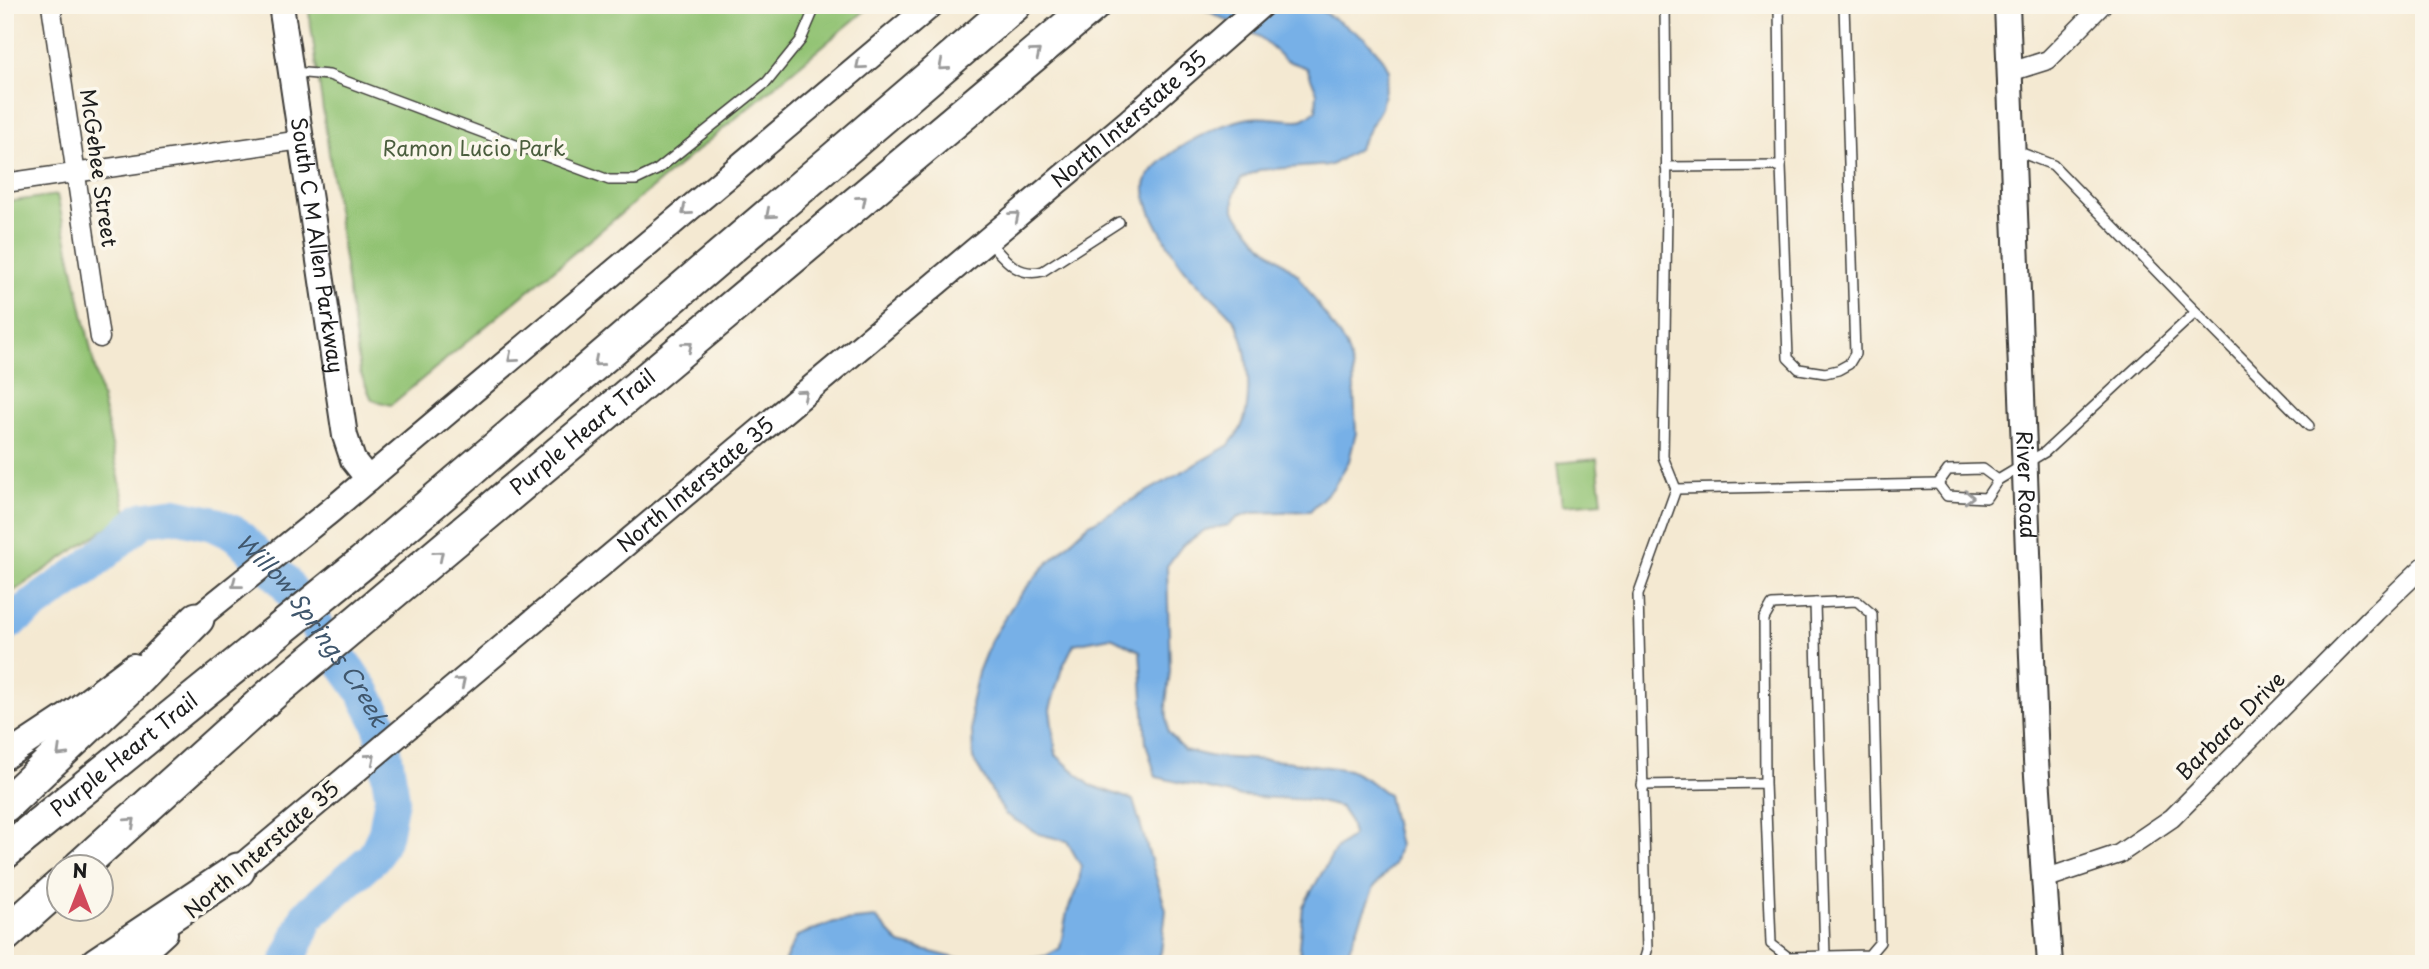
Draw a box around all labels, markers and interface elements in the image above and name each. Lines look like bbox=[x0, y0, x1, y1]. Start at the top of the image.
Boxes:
street label: North Interstate 35 bbox=[1043, 42, 1213, 194]
one-way arrow bbox=[1028, 49, 1041, 61]
one-way arrow bbox=[856, 57, 869, 69]
one-way arrow bbox=[938, 58, 951, 70]
street label: McGehee Street bbox=[73, 87, 127, 249]
street label: South C M Allen Parkway bbox=[284, 115, 353, 375]
park label: Ramon Lucio Park bbox=[382, 131, 566, 163]
one-way arrow bbox=[855, 195, 867, 208]
one-way arrow bbox=[682, 203, 695, 215]
one-way arrow bbox=[766, 206, 779, 218]
one-way arrow bbox=[1007, 212, 1020, 224]
one-way arrow bbox=[680, 342, 693, 354]
one-way arrow bbox=[507, 350, 520, 362]
one-way arrow bbox=[593, 354, 606, 366]
street label: Purple Heart Trail bbox=[502, 360, 662, 502]
one-way arrow bbox=[795, 390, 808, 402]
street label: North Interstate 35 bbox=[609, 408, 780, 559]
street label: River Road bbox=[2009, 430, 2045, 539]
one-way arrow bbox=[1964, 490, 1975, 505]
water label: Willow Springs Creek bbox=[229, 524, 398, 734]
one-way arrow bbox=[431, 551, 444, 564]
one-way arrow bbox=[232, 576, 244, 589]
street label: Barbara Drive bbox=[2168, 663, 2292, 787]
one-way arrow bbox=[452, 678, 465, 690]
street label: Purple Heart Trail bbox=[43, 684, 204, 823]
one-way arrow bbox=[56, 744, 69, 757]
one-way arrow bbox=[362, 754, 375, 766]
street label: North Interstate 35 bbox=[176, 772, 345, 925]
one-way arrow bbox=[122, 818, 135, 830]
north arrow bbox=[46, 853, 116, 923]
text: N bbox=[72, 856, 88, 884]

